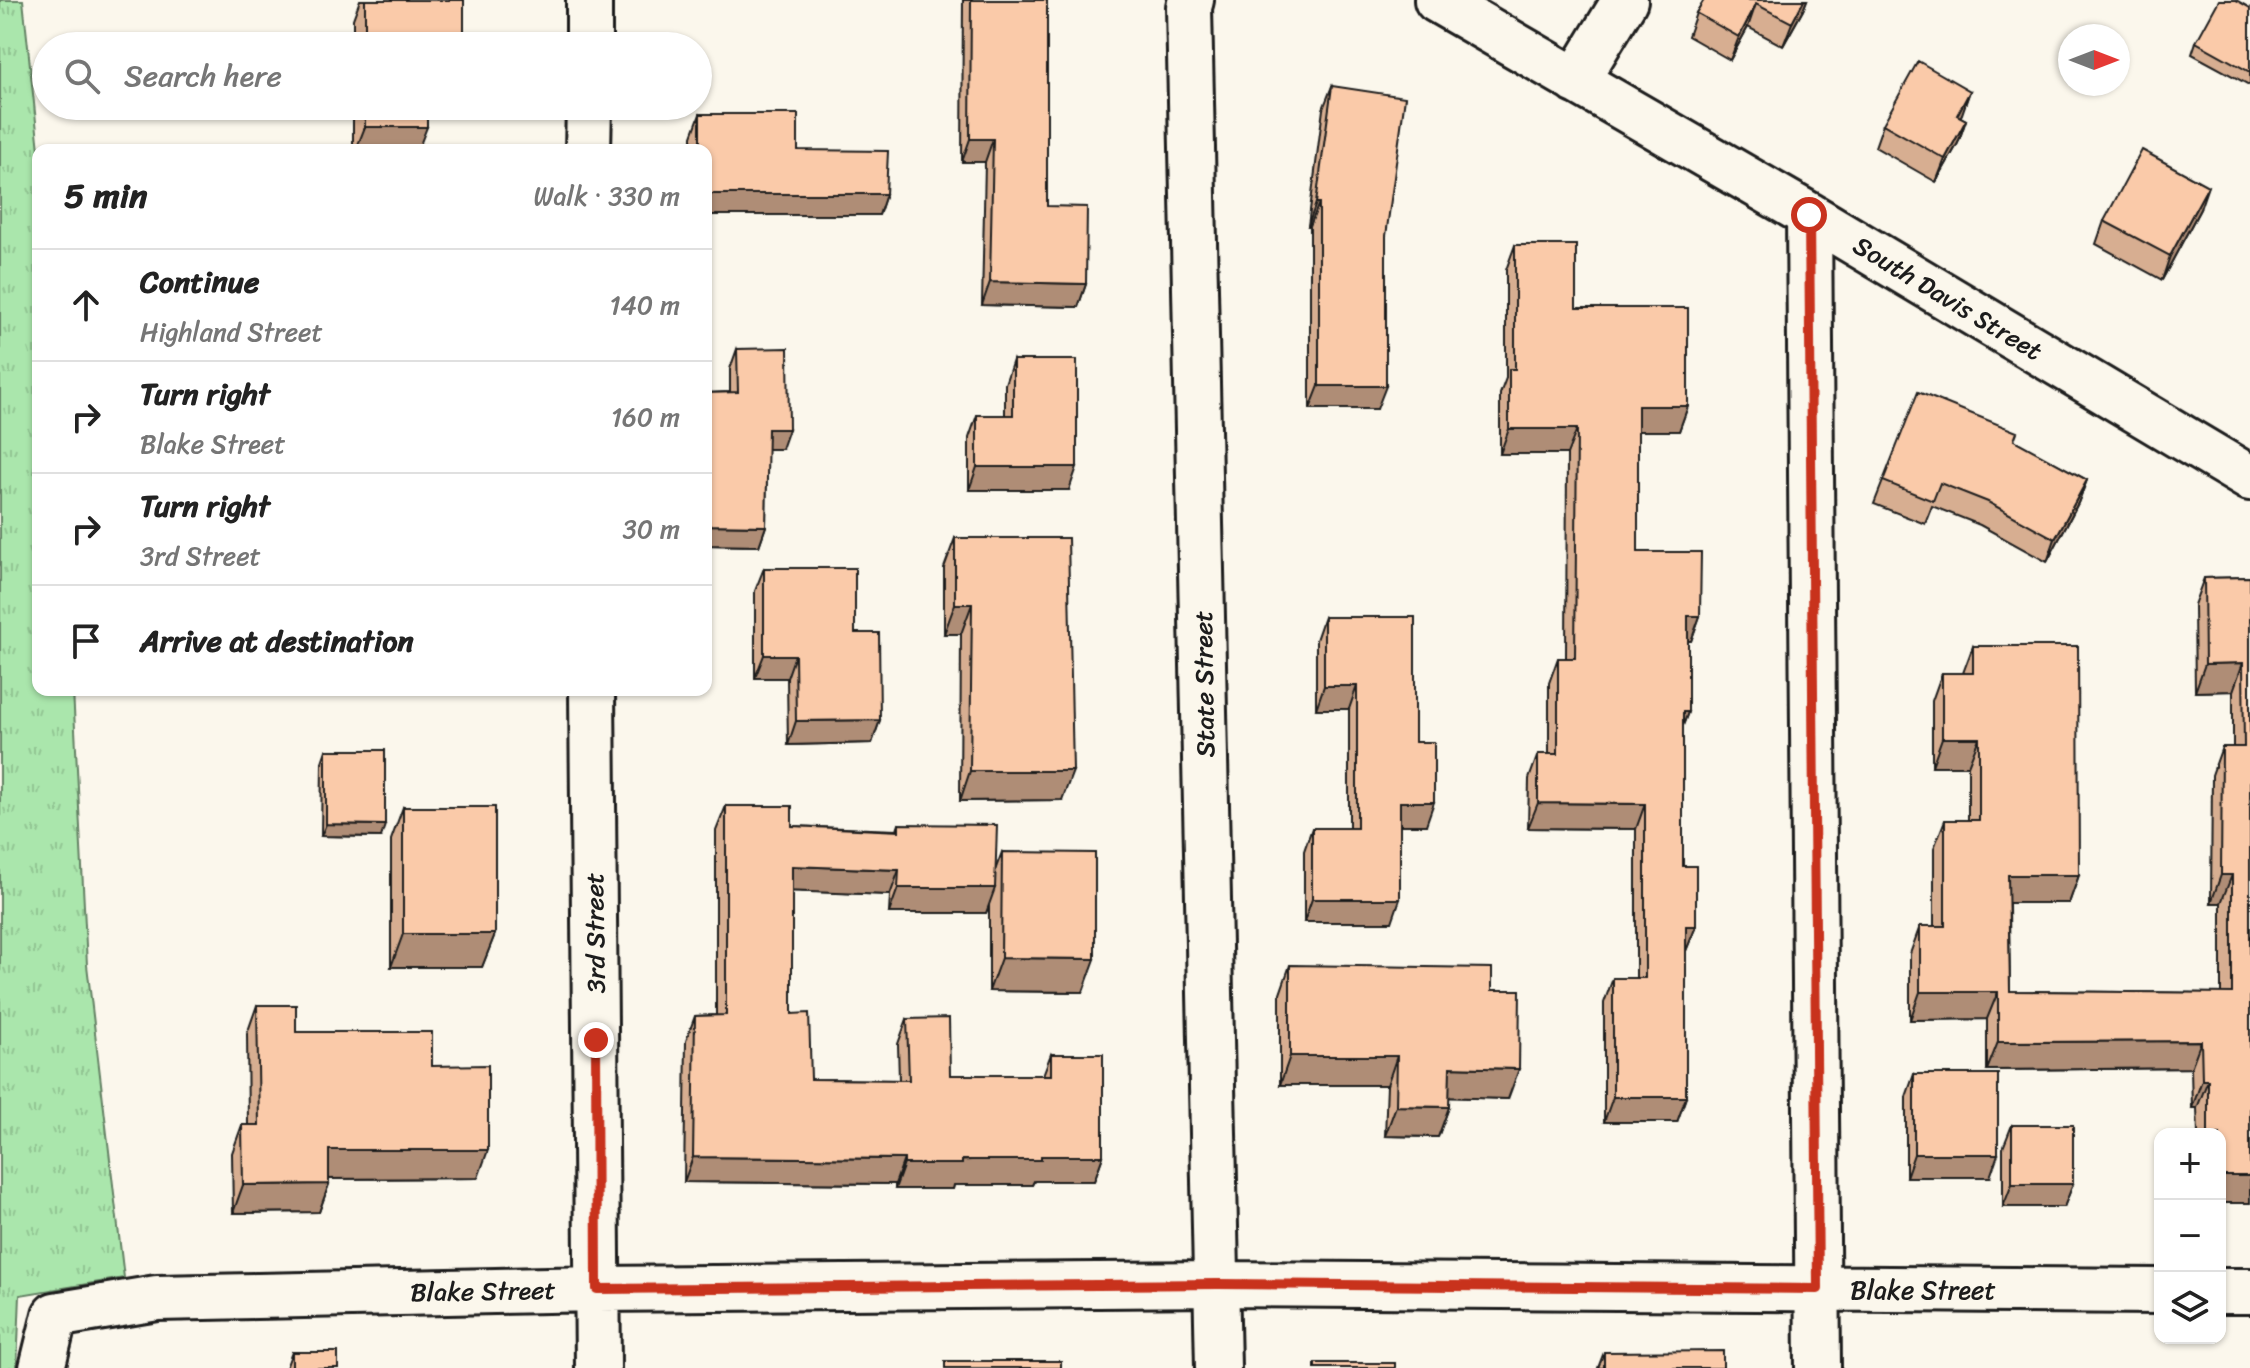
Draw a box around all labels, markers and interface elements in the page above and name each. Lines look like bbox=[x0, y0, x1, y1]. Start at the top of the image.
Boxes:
north arrow bbox=[2058, 24, 2130, 96]
search box bbox=[32, 32, 712, 120]
text: Search here bbox=[124, 49, 282, 103]
icon: search bbox=[60, 54, 104, 98]
text: 5 min bbox=[64, 166, 147, 226]
text: Walk · 330 m bbox=[533, 173, 680, 219]
route start bbox=[1791, 197, 1827, 233]
street label: South Davis Street bbox=[1844, 223, 2052, 373]
text: Continue bbox=[140, 255, 259, 309]
text: 140 m bbox=[609, 282, 680, 328]
icon: ahead bbox=[64, 283, 108, 327]
text: Highland Street bbox=[140, 309, 323, 355]
text: Turn right bbox=[140, 367, 270, 421]
text: 160 m bbox=[611, 394, 680, 440]
icon: right bbox=[64, 395, 108, 439]
text: Blake Street bbox=[140, 421, 286, 467]
text: Turn right bbox=[140, 479, 270, 533]
text: 30 m bbox=[623, 506, 680, 552]
icon: right bbox=[64, 507, 108, 551]
text: 3rd Street bbox=[140, 533, 261, 579]
street label: State Street bbox=[1180, 610, 1228, 758]
text: Arrive at destination bbox=[140, 614, 414, 668]
icon: arrive bbox=[64, 619, 108, 663]
street label: 3rd Street bbox=[571, 872, 619, 994]
route end bbox=[578, 1022, 614, 1058]
map controls bbox=[2154, 1128, 2226, 1344]
button: + bbox=[2154, 1128, 2226, 1200]
button: − bbox=[2154, 1200, 2226, 1272]
street label: Blake Street bbox=[410, 1267, 556, 1315]
street label: Blake Street bbox=[1850, 1267, 1996, 1313]
button: layers bbox=[2154, 1272, 2226, 1344]

